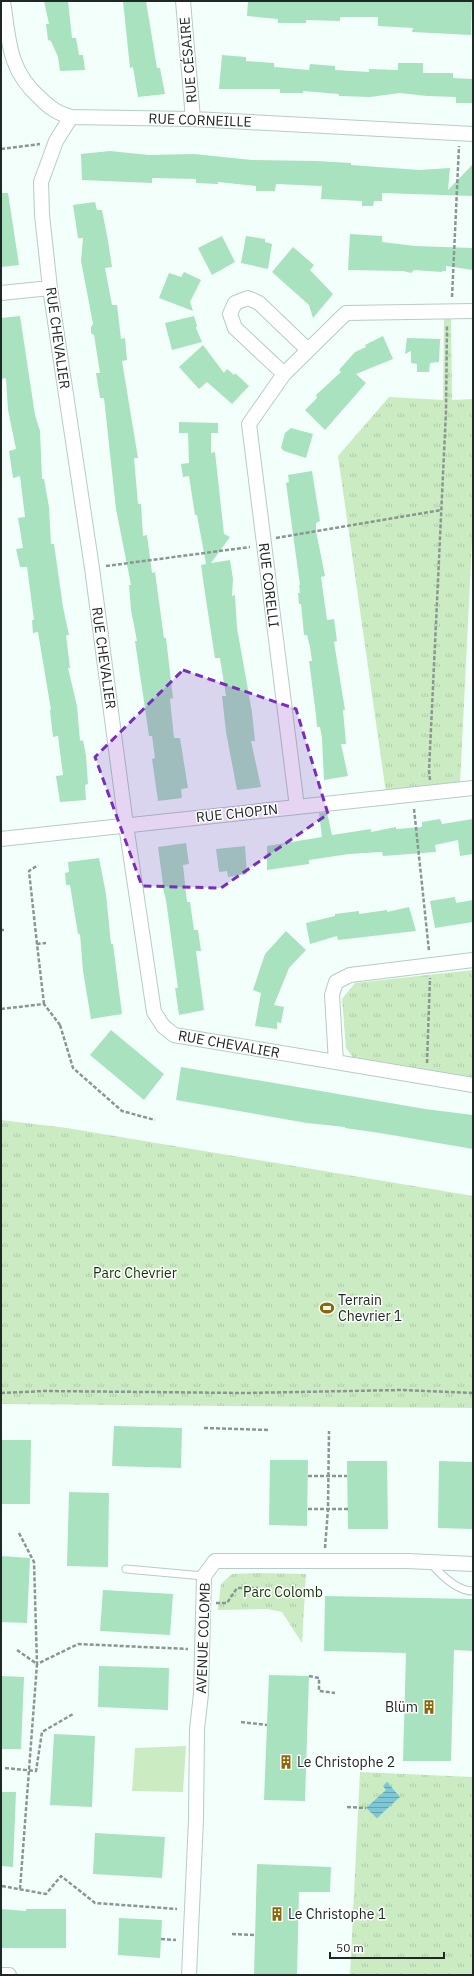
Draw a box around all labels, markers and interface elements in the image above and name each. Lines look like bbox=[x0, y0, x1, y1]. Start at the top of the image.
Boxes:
street label: RUE CÉSAIRE bbox=[174, 16, 201, 104]
street label: RUE CORNEILLE bbox=[148, 109, 252, 131]
street label: RUE CHEVALIER bbox=[42, 286, 74, 390]
street label: RUE CORELLI bbox=[255, 542, 283, 628]
street label: RUE CHEVALIER bbox=[88, 606, 120, 710]
street label: RUE CHOPIN bbox=[195, 800, 279, 826]
street label: RUE CHEVALIER bbox=[177, 1026, 281, 1062]
park label: Parc Chevrier bbox=[93, 1264, 177, 1282]
place label: Terrain Chevrier 1 bbox=[338, 1291, 402, 1325]
sports icon: Terrain Chevrier 1 bbox=[319, 1300, 335, 1316]
street label: AVENUE COLOMB bbox=[192, 1582, 214, 1694]
park label: Parc Colomb bbox=[243, 1583, 323, 1601]
place label: Blüm bbox=[385, 1698, 418, 1716]
building icon: Blüm bbox=[421, 1699, 437, 1715]
place label: Le Christophe 2 bbox=[297, 1753, 395, 1771]
building icon: Le Christophe 2 bbox=[278, 1754, 294, 1770]
place label: Le Christophe 1 bbox=[288, 1905, 386, 1923]
building icon: Le Christophe 1 bbox=[269, 1906, 285, 1922]
scale bar bbox=[330, 1934, 444, 1960]
text: 50 m bbox=[336, 1940, 364, 1955]

